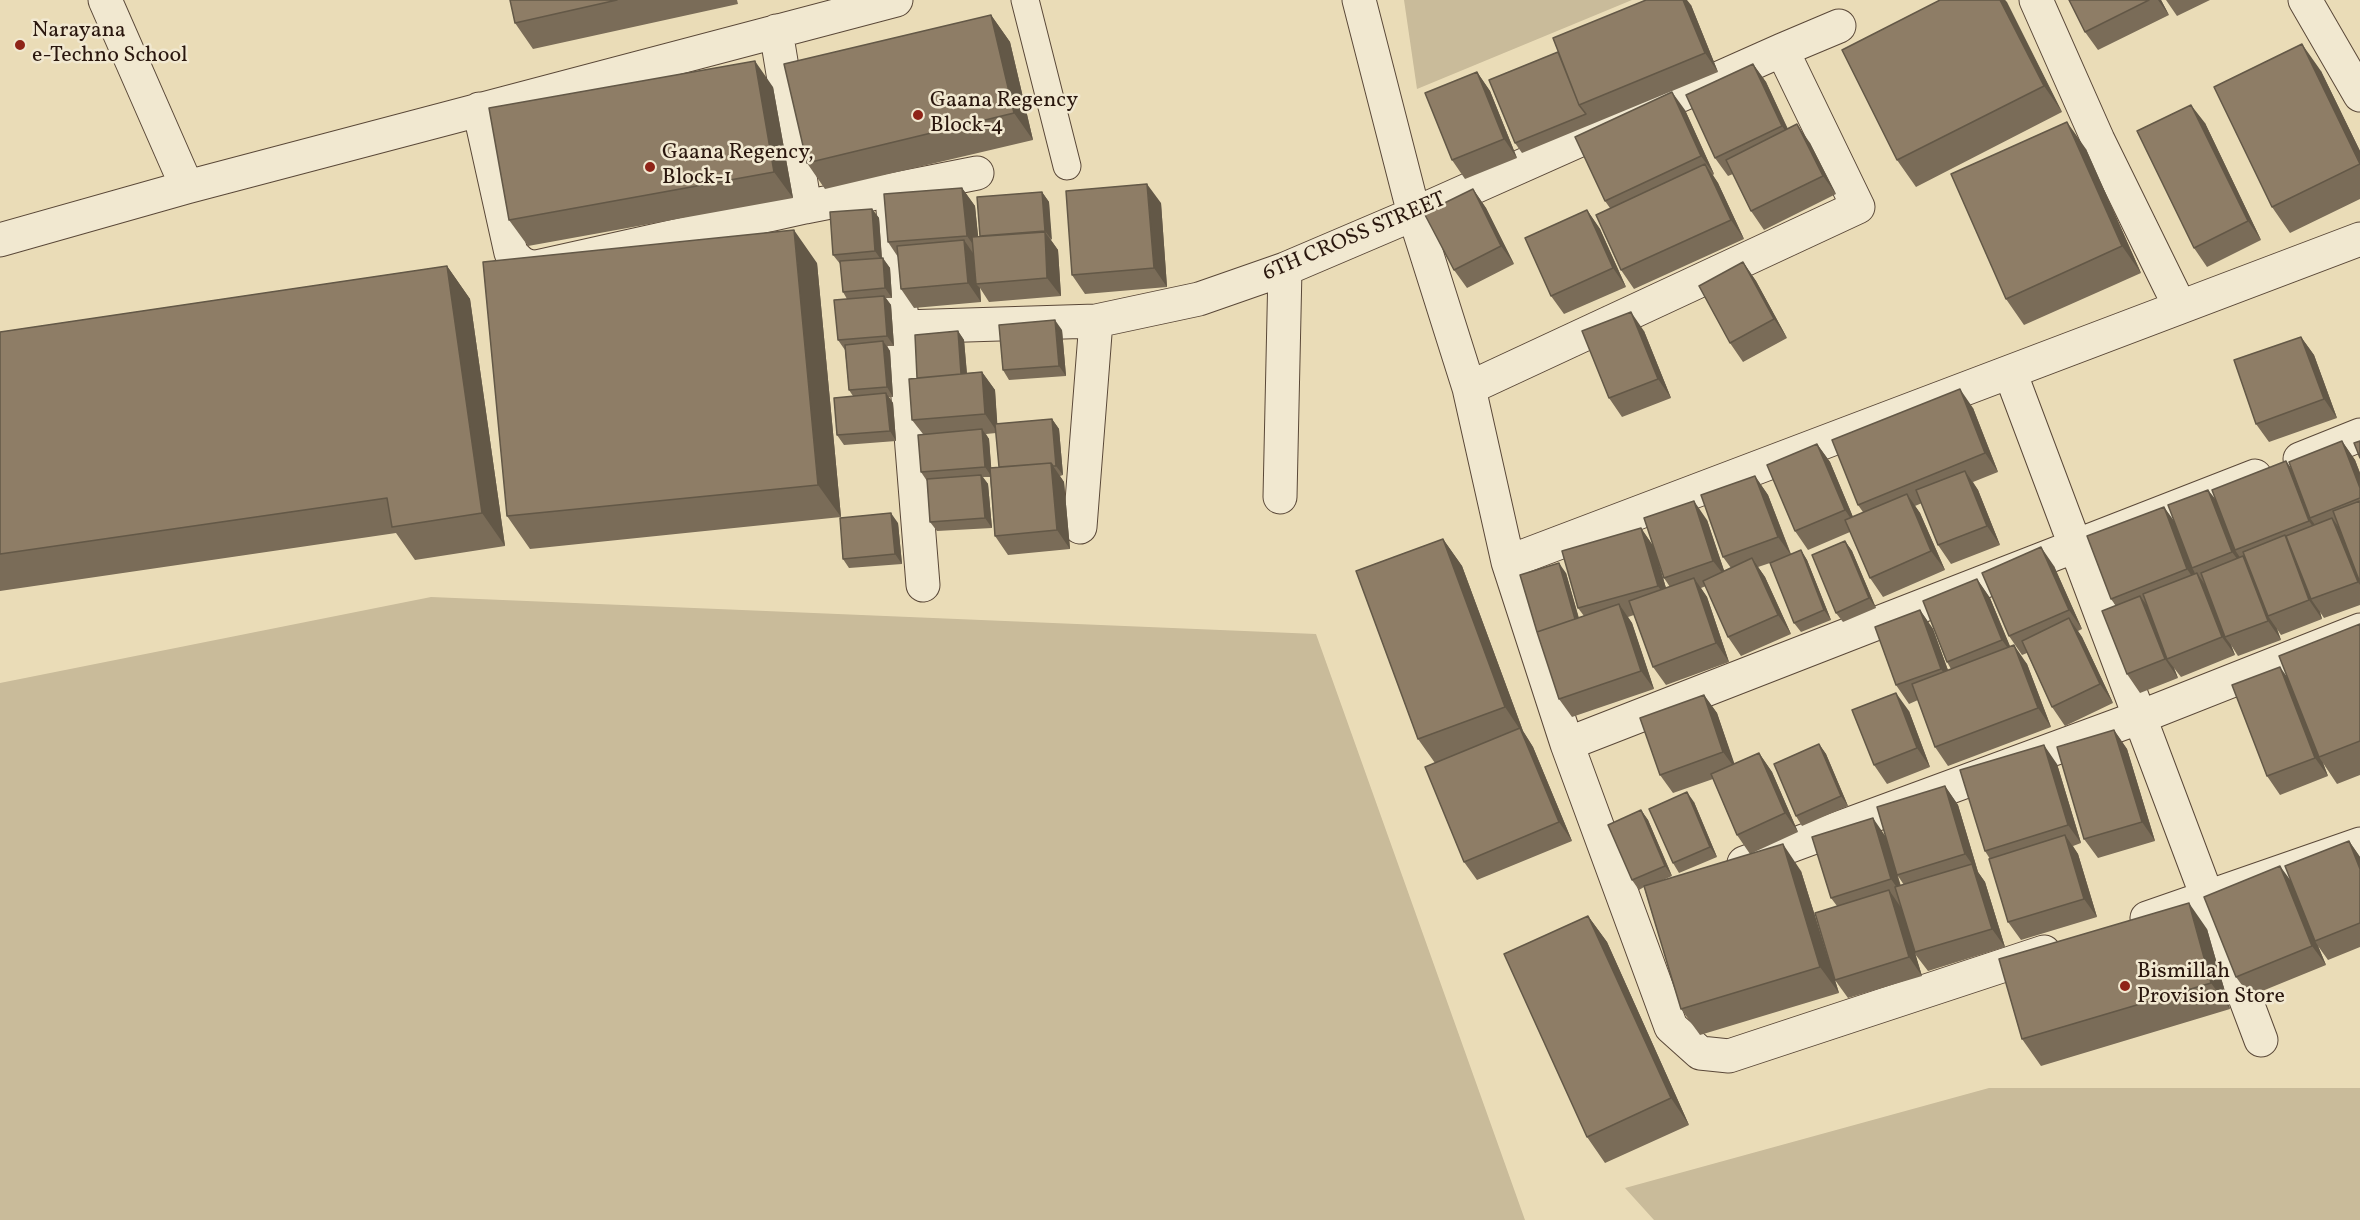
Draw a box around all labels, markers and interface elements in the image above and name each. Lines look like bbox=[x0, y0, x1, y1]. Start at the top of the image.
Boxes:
place label: Narayana e-Techno School bbox=[32, 19, 188, 70]
marker: Narayana e-Techno School bbox=[13, 38, 27, 52]
place label: Gaana Regency Block-4 bbox=[930, 89, 1078, 140]
marker: Gaana Regency Block-4 bbox=[911, 108, 925, 122]
place label: Gaana Regency, Block-1 bbox=[662, 141, 814, 192]
marker: Gaana Regency, Block-1 bbox=[643, 160, 657, 174]
street label: 6TH CROSS STREET bbox=[1260, 188, 1450, 288]
place label: Bismillah Provision Store bbox=[2137, 960, 2285, 1011]
marker: Bismillah Provision Store bbox=[2118, 979, 2132, 993]

